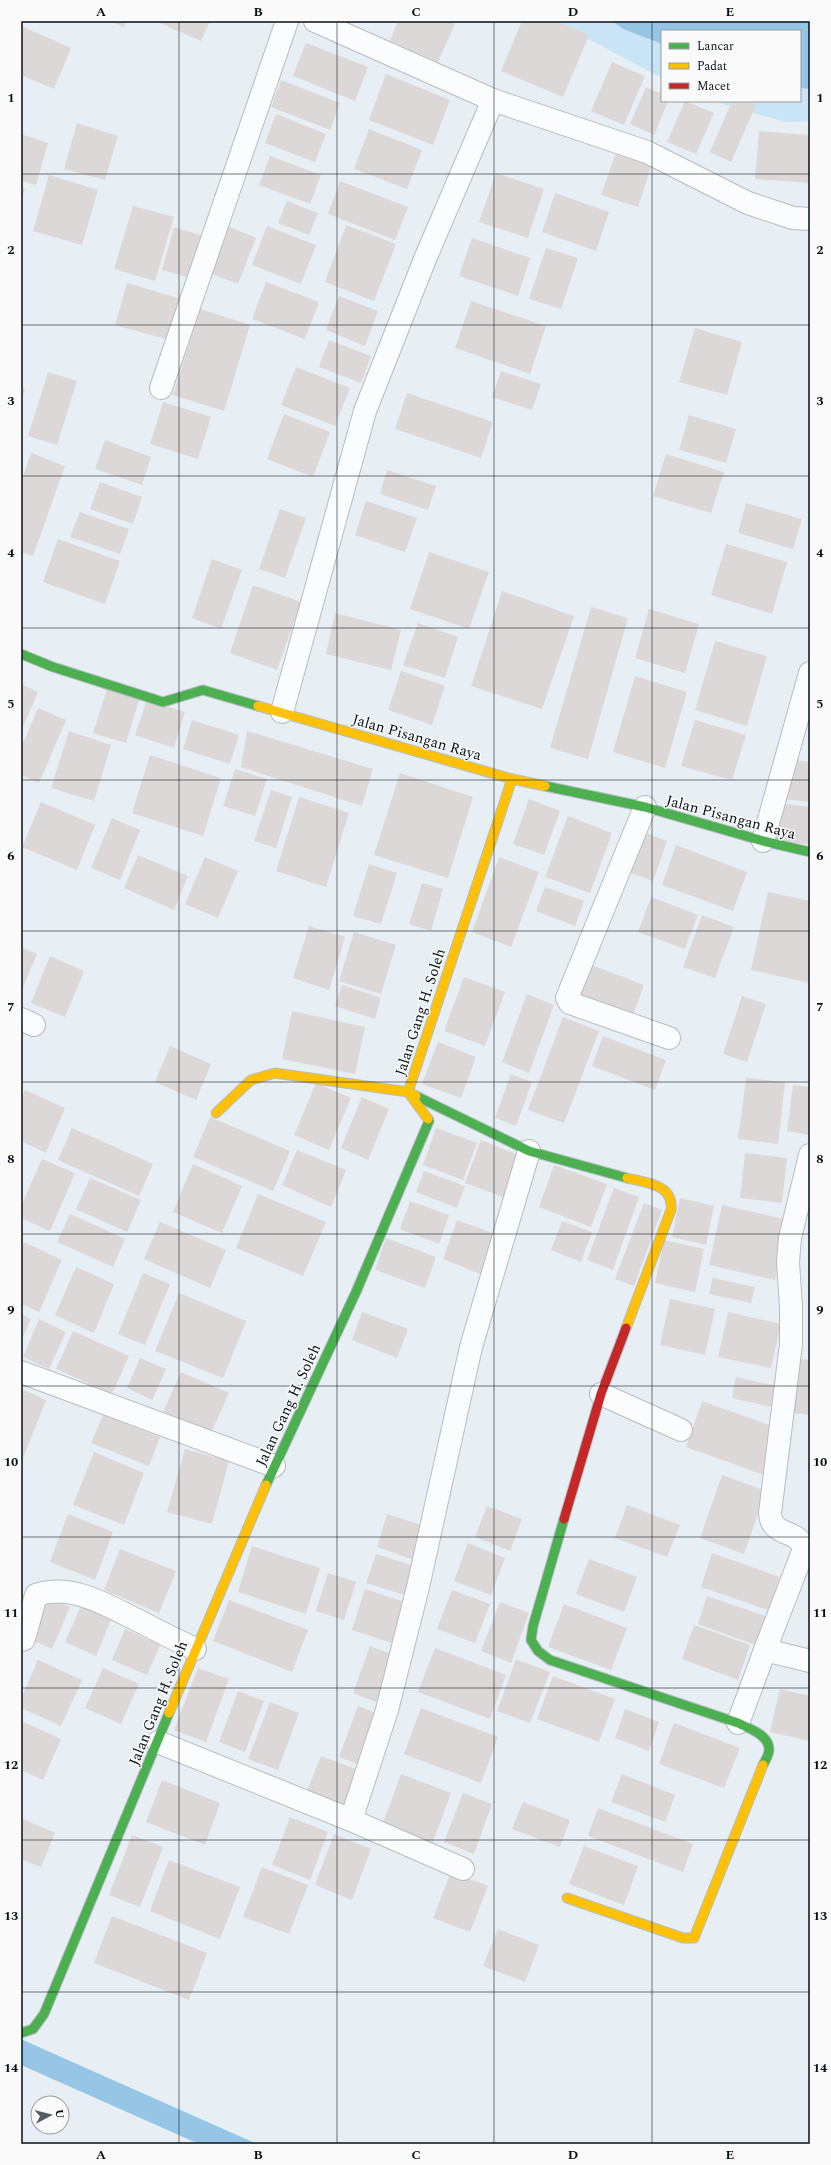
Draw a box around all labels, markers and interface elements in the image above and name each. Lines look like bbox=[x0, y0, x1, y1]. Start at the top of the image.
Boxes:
text: A bbox=[96, 2, 106, 22]
text: B bbox=[253, 2, 263, 22]
text: C bbox=[411, 2, 421, 22]
text: D bbox=[568, 2, 578, 22]
text: E bbox=[726, 2, 735, 22]
legend bbox=[661, 30, 801, 102]
text: Lancar bbox=[697, 37, 734, 56]
text: Padat bbox=[697, 57, 727, 76]
text: Macet bbox=[697, 77, 730, 96]
text: 1 bbox=[7, 88, 15, 108]
text: 1 bbox=[816, 88, 824, 108]
text: 2 bbox=[7, 240, 15, 260]
text: 2 bbox=[816, 240, 824, 260]
text: 3 bbox=[7, 391, 15, 411]
text: 3 bbox=[816, 391, 824, 411]
text: 4 bbox=[7, 543, 15, 563]
text: 4 bbox=[816, 543, 824, 563]
text: 5 bbox=[7, 694, 15, 714]
text: 5 bbox=[816, 694, 824, 714]
street label: Jalan Pisangan Raya bbox=[350, 708, 485, 767]
street label: Jalan Pisangan Raya bbox=[663, 789, 799, 846]
text: 6 bbox=[7, 846, 15, 866]
text: 6 bbox=[816, 846, 824, 866]
street label: Jalan Gang H. Soleh bbox=[389, 945, 452, 1079]
text: 7 bbox=[7, 997, 15, 1017]
text: 7 bbox=[816, 997, 824, 1017]
text: 8 bbox=[7, 1149, 15, 1169]
text: 8 bbox=[816, 1149, 824, 1169]
text: 9 bbox=[7, 1300, 15, 1320]
text: 9 bbox=[816, 1300, 824, 1320]
street label: Jalan Gang H. Soleh bbox=[250, 1340, 327, 1470]
text: 10 bbox=[4, 1452, 18, 1472]
text: 10 bbox=[813, 1452, 827, 1472]
text: 11 bbox=[4, 1603, 18, 1623]
text: 11 bbox=[813, 1603, 827, 1623]
street label: Jalan Gang H. Soleh bbox=[123, 1637, 194, 1769]
text: 12 bbox=[4, 1755, 18, 1775]
text: 12 bbox=[813, 1755, 827, 1775]
text: 13 bbox=[4, 1906, 18, 1926]
text: 13 bbox=[813, 1906, 827, 1926]
text: 14 bbox=[4, 2058, 19, 2078]
text: 14 bbox=[813, 2058, 828, 2078]
north arrow bbox=[30, 2095, 70, 2135]
text: U bbox=[50, 2108, 68, 2119]
text: A bbox=[96, 2145, 106, 2165]
text: B bbox=[253, 2145, 263, 2165]
text: C bbox=[411, 2145, 421, 2165]
text: D bbox=[568, 2145, 578, 2165]
text: E bbox=[726, 2145, 735, 2165]

